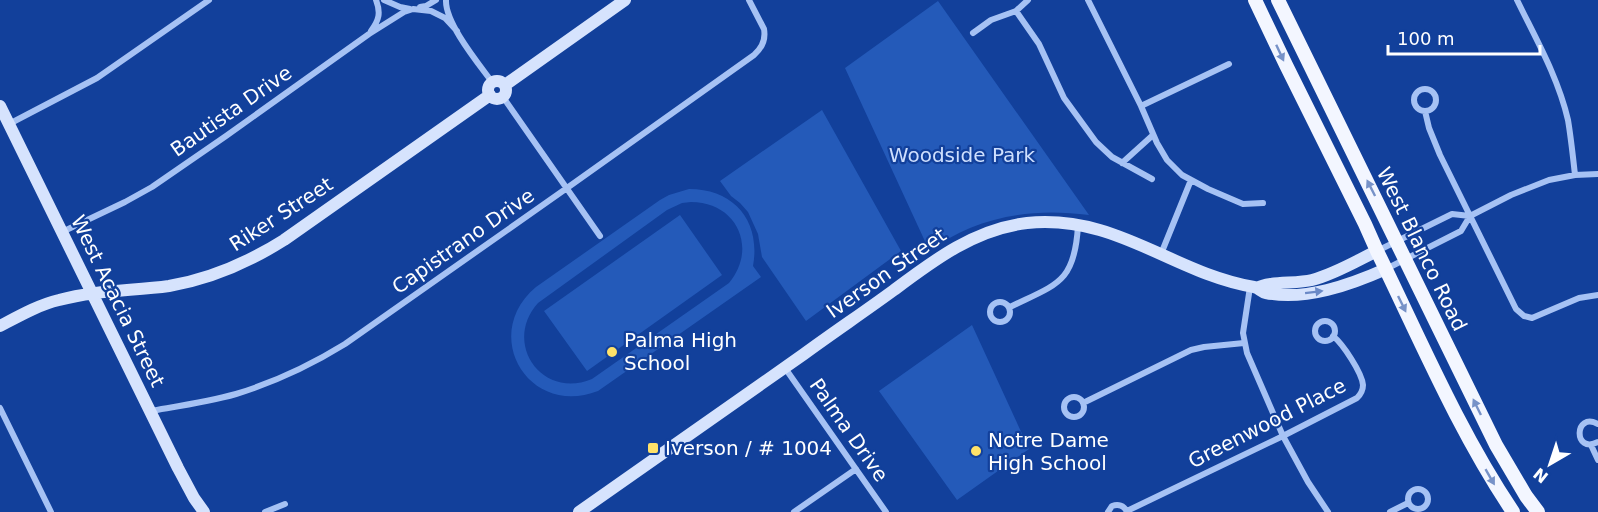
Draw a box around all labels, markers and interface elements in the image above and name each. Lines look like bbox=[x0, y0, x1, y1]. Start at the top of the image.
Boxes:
scale bar bbox=[1388, 18, 1540, 56]
text: 100 m bbox=[1397, 28, 1455, 49]
one-way arrow bbox=[1276, 45, 1285, 62]
street label: Bautista Drive bbox=[166, 60, 296, 162]
park label: Woodside Park bbox=[889, 143, 1036, 167]
street label: West Blanco Road bbox=[1372, 163, 1472, 335]
street label: Riker Street bbox=[225, 172, 337, 256]
one-way arrow bbox=[1366, 180, 1375, 197]
street label: Capistrano Drive bbox=[387, 183, 539, 299]
street label: West Acacia Street bbox=[66, 211, 170, 391]
street label: Iverson Street bbox=[821, 223, 951, 323]
one-way arrow bbox=[1304, 287, 1323, 297]
one-way arrow bbox=[1398, 295, 1407, 312]
place label: Palma High School bbox=[624, 328, 737, 375]
marker: Palma High School bbox=[605, 345, 619, 359]
street label: Greenwood Place bbox=[1184, 373, 1350, 473]
street label: Palma Drive bbox=[805, 374, 893, 486]
one-way arrow bbox=[1473, 398, 1482, 415]
place label: Notre Dame High School bbox=[988, 428, 1109, 475]
north arrow bbox=[1520, 434, 1580, 494]
place label: Iverson / # 1004 bbox=[665, 436, 832, 460]
marker: Iverson / # 1004 bbox=[646, 441, 660, 455]
marker: Notre Dame High School bbox=[969, 444, 983, 458]
text: N bbox=[1530, 464, 1552, 487]
one-way arrow bbox=[1485, 469, 1495, 486]

